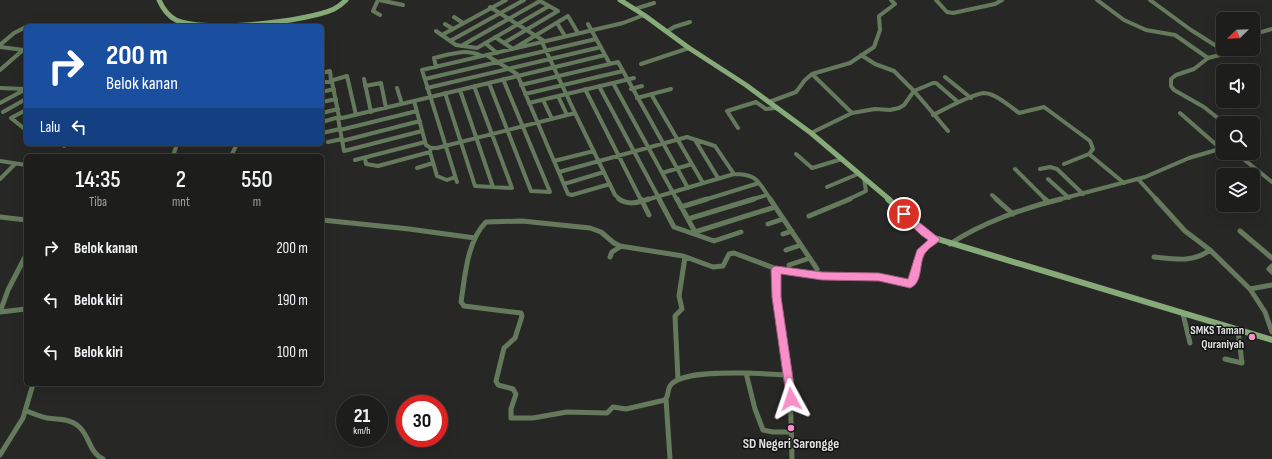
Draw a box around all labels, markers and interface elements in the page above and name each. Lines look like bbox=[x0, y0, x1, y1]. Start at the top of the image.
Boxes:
north arrow bbox=[1216, 12, 1260, 56]
map controls bbox=[1216, 12, 1260, 212]
text: 200 m bbox=[106, 39, 168, 72]
icon: right bbox=[40, 40, 92, 92]
button: sound bbox=[1216, 64, 1260, 108]
text: Belok kanan bbox=[106, 73, 178, 94]
icon: left bbox=[68, 116, 90, 138]
button: search bbox=[1216, 116, 1260, 160]
text: Lalu bbox=[40, 118, 60, 137]
text: 14:35 bbox=[75, 165, 121, 194]
text: 2 bbox=[176, 165, 186, 194]
text: 550 bbox=[241, 165, 273, 194]
button: layers bbox=[1216, 168, 1260, 212]
text: Tiba bbox=[89, 194, 107, 210]
text: mnt bbox=[172, 194, 190, 210]
text: m bbox=[253, 194, 261, 210]
pin bbox=[887, 197, 921, 231]
icon: arrive bbox=[893, 203, 915, 225]
icon: right bbox=[40, 237, 62, 259]
text: Belok kanan bbox=[74, 239, 138, 258]
text: 200 m bbox=[276, 239, 308, 258]
icon: left bbox=[40, 289, 62, 311]
text: Belok kiri bbox=[74, 291, 123, 310]
text: 190 m bbox=[277, 291, 308, 310]
place label: SMKS Taman Quraniyah bbox=[1190, 323, 1244, 352]
marker: SMKS Taman Quraniyah bbox=[1247, 332, 1257, 342]
icon: left bbox=[40, 341, 62, 363]
text: Belok kiri bbox=[74, 343, 123, 362]
text: 100 m bbox=[277, 343, 308, 362]
position arrow bbox=[770, 378, 812, 420]
speed limit sign: 30 bbox=[396, 395, 448, 447]
text: 21 bbox=[354, 404, 370, 428]
marker: SD Negeri Sarongge bbox=[786, 423, 796, 433]
text: km/h bbox=[353, 425, 371, 437]
place label: SD Negeri Sarongge bbox=[743, 435, 839, 452]

